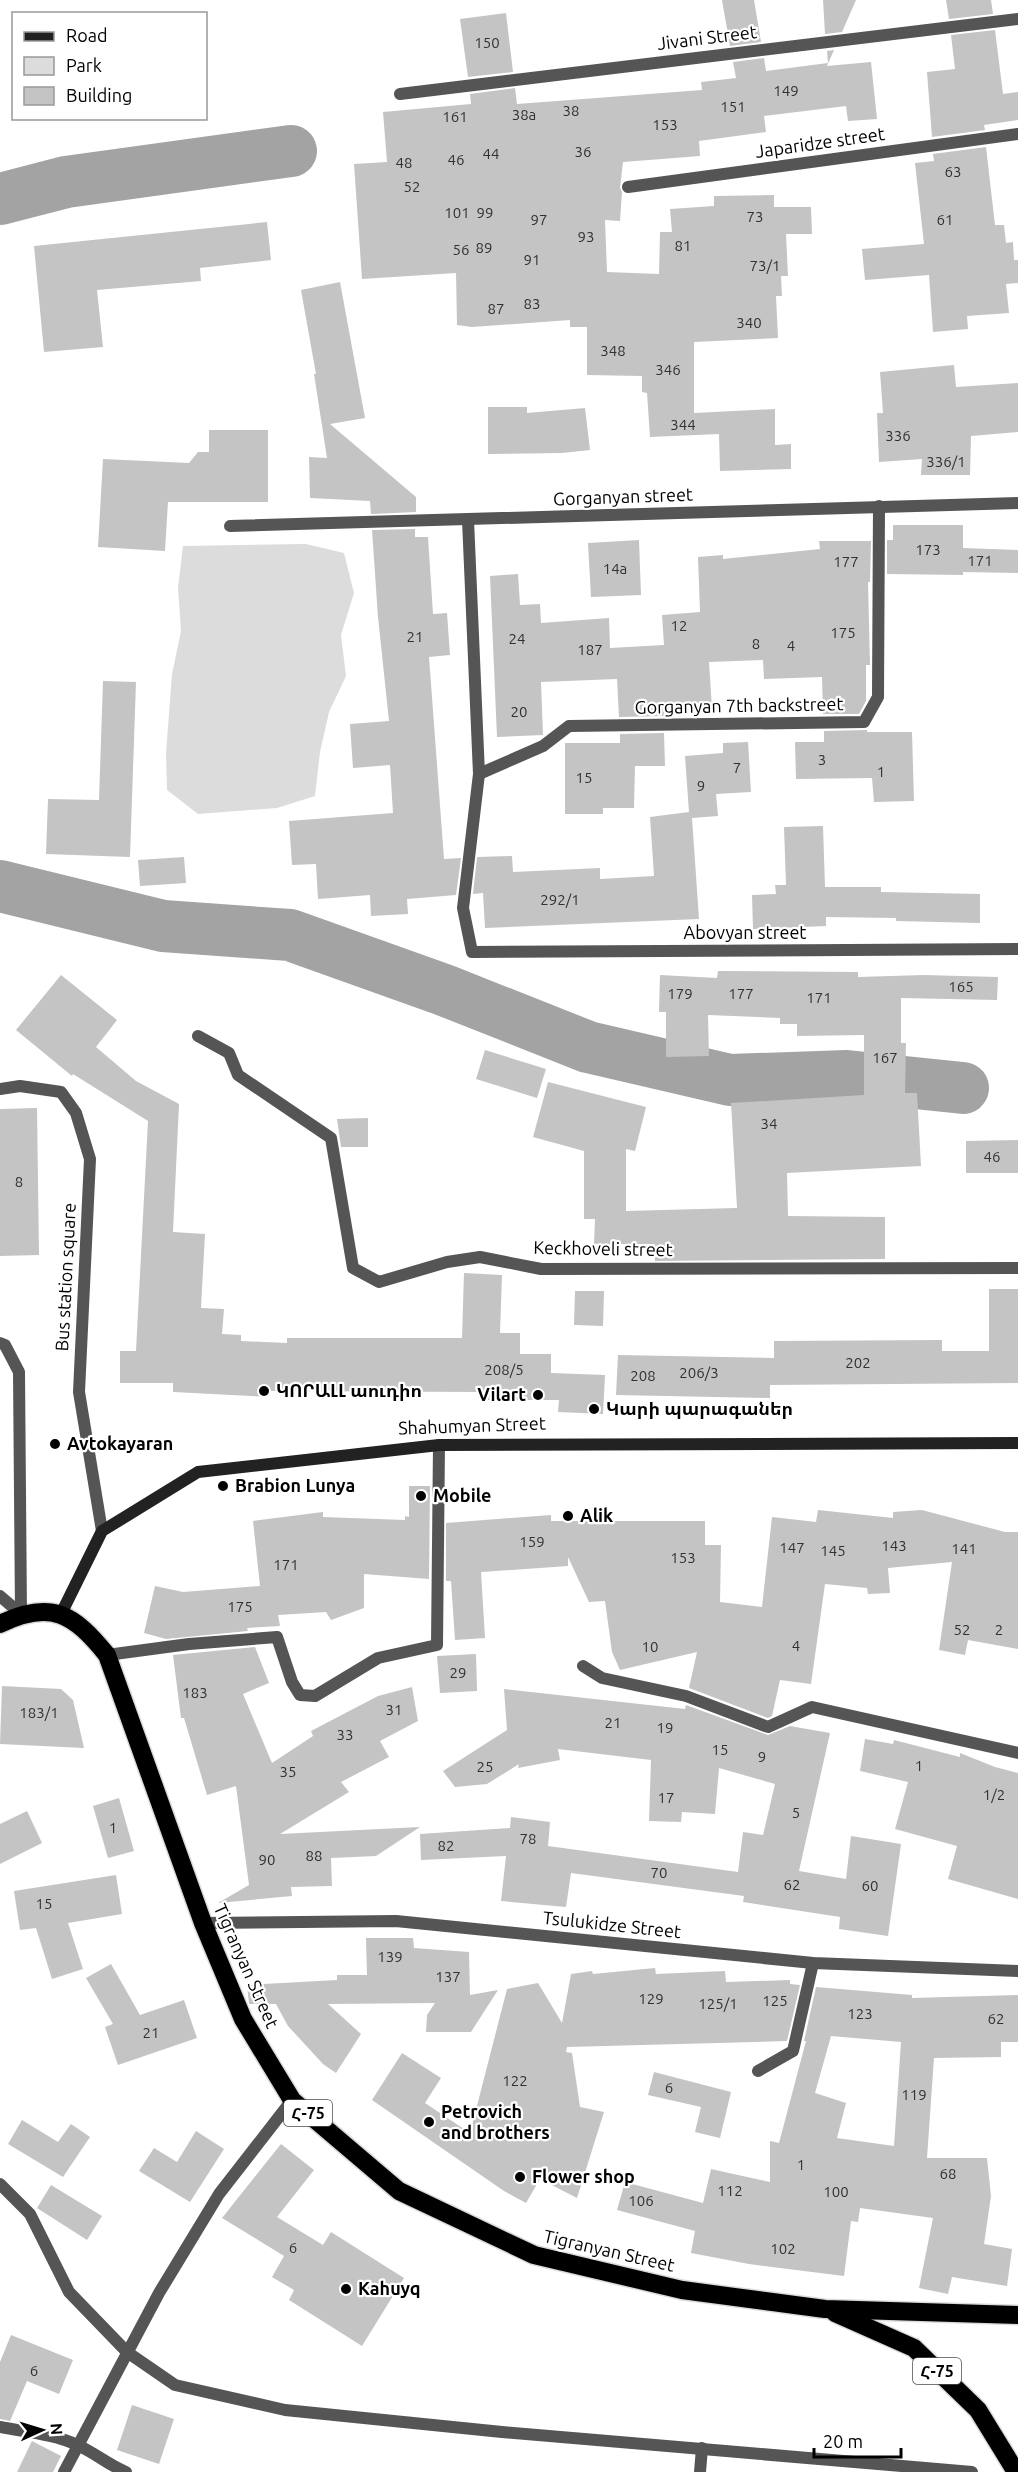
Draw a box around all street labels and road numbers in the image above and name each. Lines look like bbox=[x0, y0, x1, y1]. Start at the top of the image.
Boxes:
street label: Jivani Street bbox=[656, 21, 758, 53]
street label: Japaridze street bbox=[754, 123, 886, 161]
street label: Gorganyan street bbox=[553, 484, 693, 508]
street label: Gorganyan 7th backstreet bbox=[634, 693, 844, 717]
street label: Abovyan street bbox=[684, 922, 806, 942]
street label: Bus station square bbox=[51, 1202, 79, 1352]
street label: Keckhoveli street bbox=[533, 1237, 673, 1259]
street label: Shahumyan Street bbox=[398, 1412, 546, 1438]
street label: Tigranyan Street bbox=[211, 1900, 283, 2031]
street label: Tsulukidze Street bbox=[542, 1907, 682, 1941]
road number: Հ-75 bbox=[284, 2100, 332, 2126]
street label: Tigranyan Street bbox=[542, 2225, 677, 2275]
road number: Հ-75 bbox=[913, 2358, 961, 2384]

